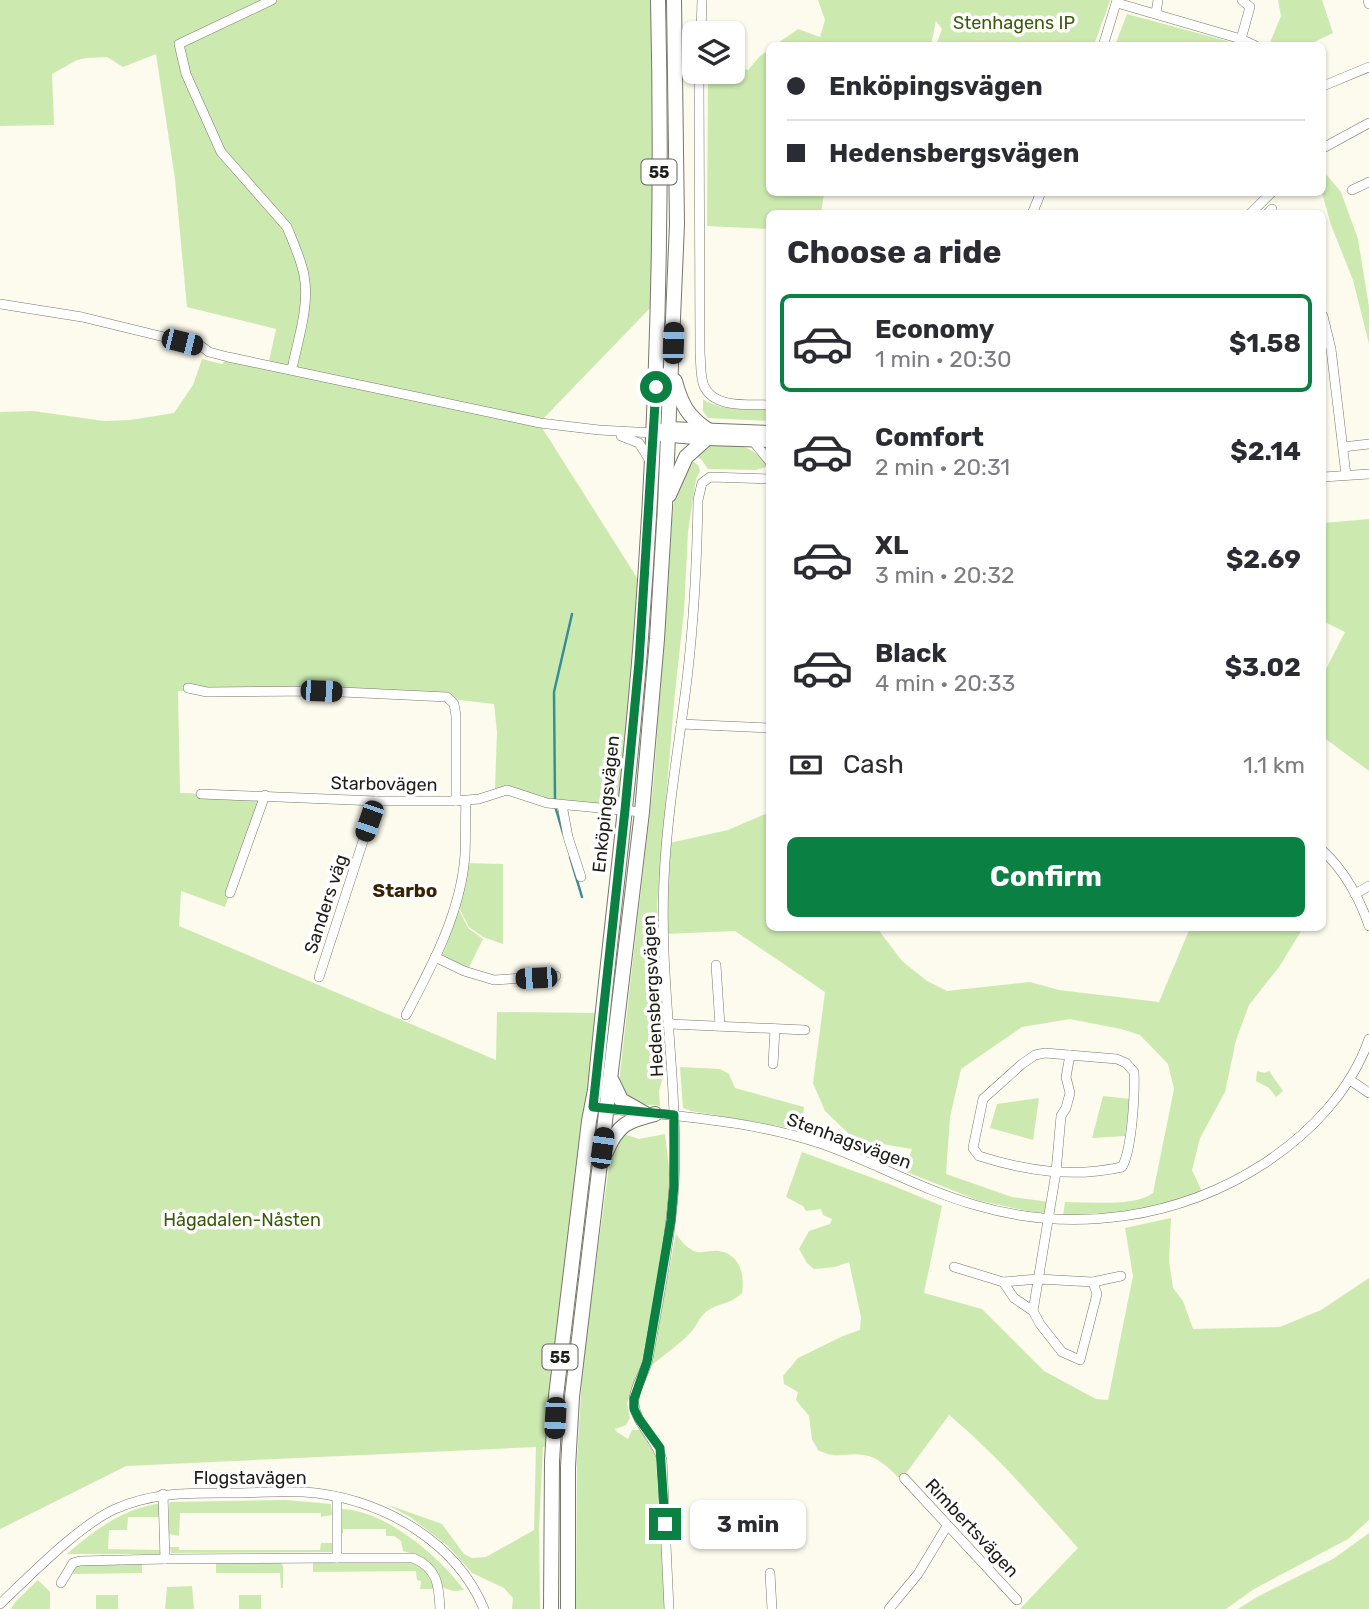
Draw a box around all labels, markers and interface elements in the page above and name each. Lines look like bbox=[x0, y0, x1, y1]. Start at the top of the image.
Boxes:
park label: Stenhagens IP bbox=[953, 12, 1075, 34]
map controls bbox=[682, 21, 745, 84]
button: layers bbox=[682, 21, 745, 84]
text: Enköpingsvägen bbox=[829, 71, 1043, 102]
text: Hedensbergsvägen bbox=[829, 138, 1080, 169]
road number: 55 bbox=[642, 160, 676, 184]
text: Choose a ride bbox=[787, 233, 1001, 271]
icon: car bbox=[791, 312, 854, 375]
text: Economy bbox=[875, 314, 994, 345]
car bbox=[662, 322, 685, 364]
car bbox=[160, 327, 205, 357]
text: $1.58 bbox=[1229, 328, 1301, 359]
text: 1 min · 20:30 bbox=[875, 345, 1012, 373]
route start bbox=[640, 371, 672, 403]
icon: car bbox=[791, 420, 854, 483]
text: Comfort bbox=[875, 422, 984, 453]
text: $2.14 bbox=[1230, 436, 1301, 467]
text: 2 min · 20:31 bbox=[875, 453, 1010, 481]
icon: car bbox=[791, 528, 854, 591]
text: XL bbox=[875, 530, 908, 561]
text: $2.69 bbox=[1226, 544, 1301, 575]
text: 3 min · 20:32 bbox=[875, 561, 1015, 589]
icon: car bbox=[791, 636, 854, 699]
text: Black bbox=[875, 638, 947, 669]
text: $3.02 bbox=[1225, 652, 1301, 683]
text: 4 min · 20:33 bbox=[875, 669, 1015, 697]
car bbox=[300, 680, 343, 702]
street label: Enköpingsvägen bbox=[588, 734, 624, 874]
icon: cash bbox=[787, 746, 825, 784]
text: Cash bbox=[843, 749, 904, 780]
text: 1.1 km bbox=[1243, 751, 1305, 779]
street label: Starbovägen bbox=[330, 772, 438, 796]
car bbox=[353, 798, 386, 844]
button: Confirm bbox=[787, 837, 1305, 917]
street label: Sanders väg bbox=[300, 852, 352, 956]
district label: Starbo bbox=[373, 879, 437, 902]
street label: Hedensbergsvägen bbox=[638, 914, 668, 1078]
car bbox=[515, 966, 558, 990]
street label: Stenhagsvägen bbox=[784, 1108, 914, 1174]
car bbox=[589, 1126, 616, 1170]
park label: Hågadalen-Nåsten bbox=[163, 1209, 321, 1231]
road number: 55 bbox=[542, 1344, 578, 1370]
car bbox=[544, 1396, 567, 1440]
street label: Flogstavägen bbox=[193, 1467, 307, 1489]
street label: Rimbertsvägen bbox=[921, 1474, 1023, 1582]
callout: 3 min bbox=[690, 1500, 805, 1548]
route end bbox=[649, 1508, 681, 1540]
text: 3 min bbox=[717, 1510, 779, 1538]

